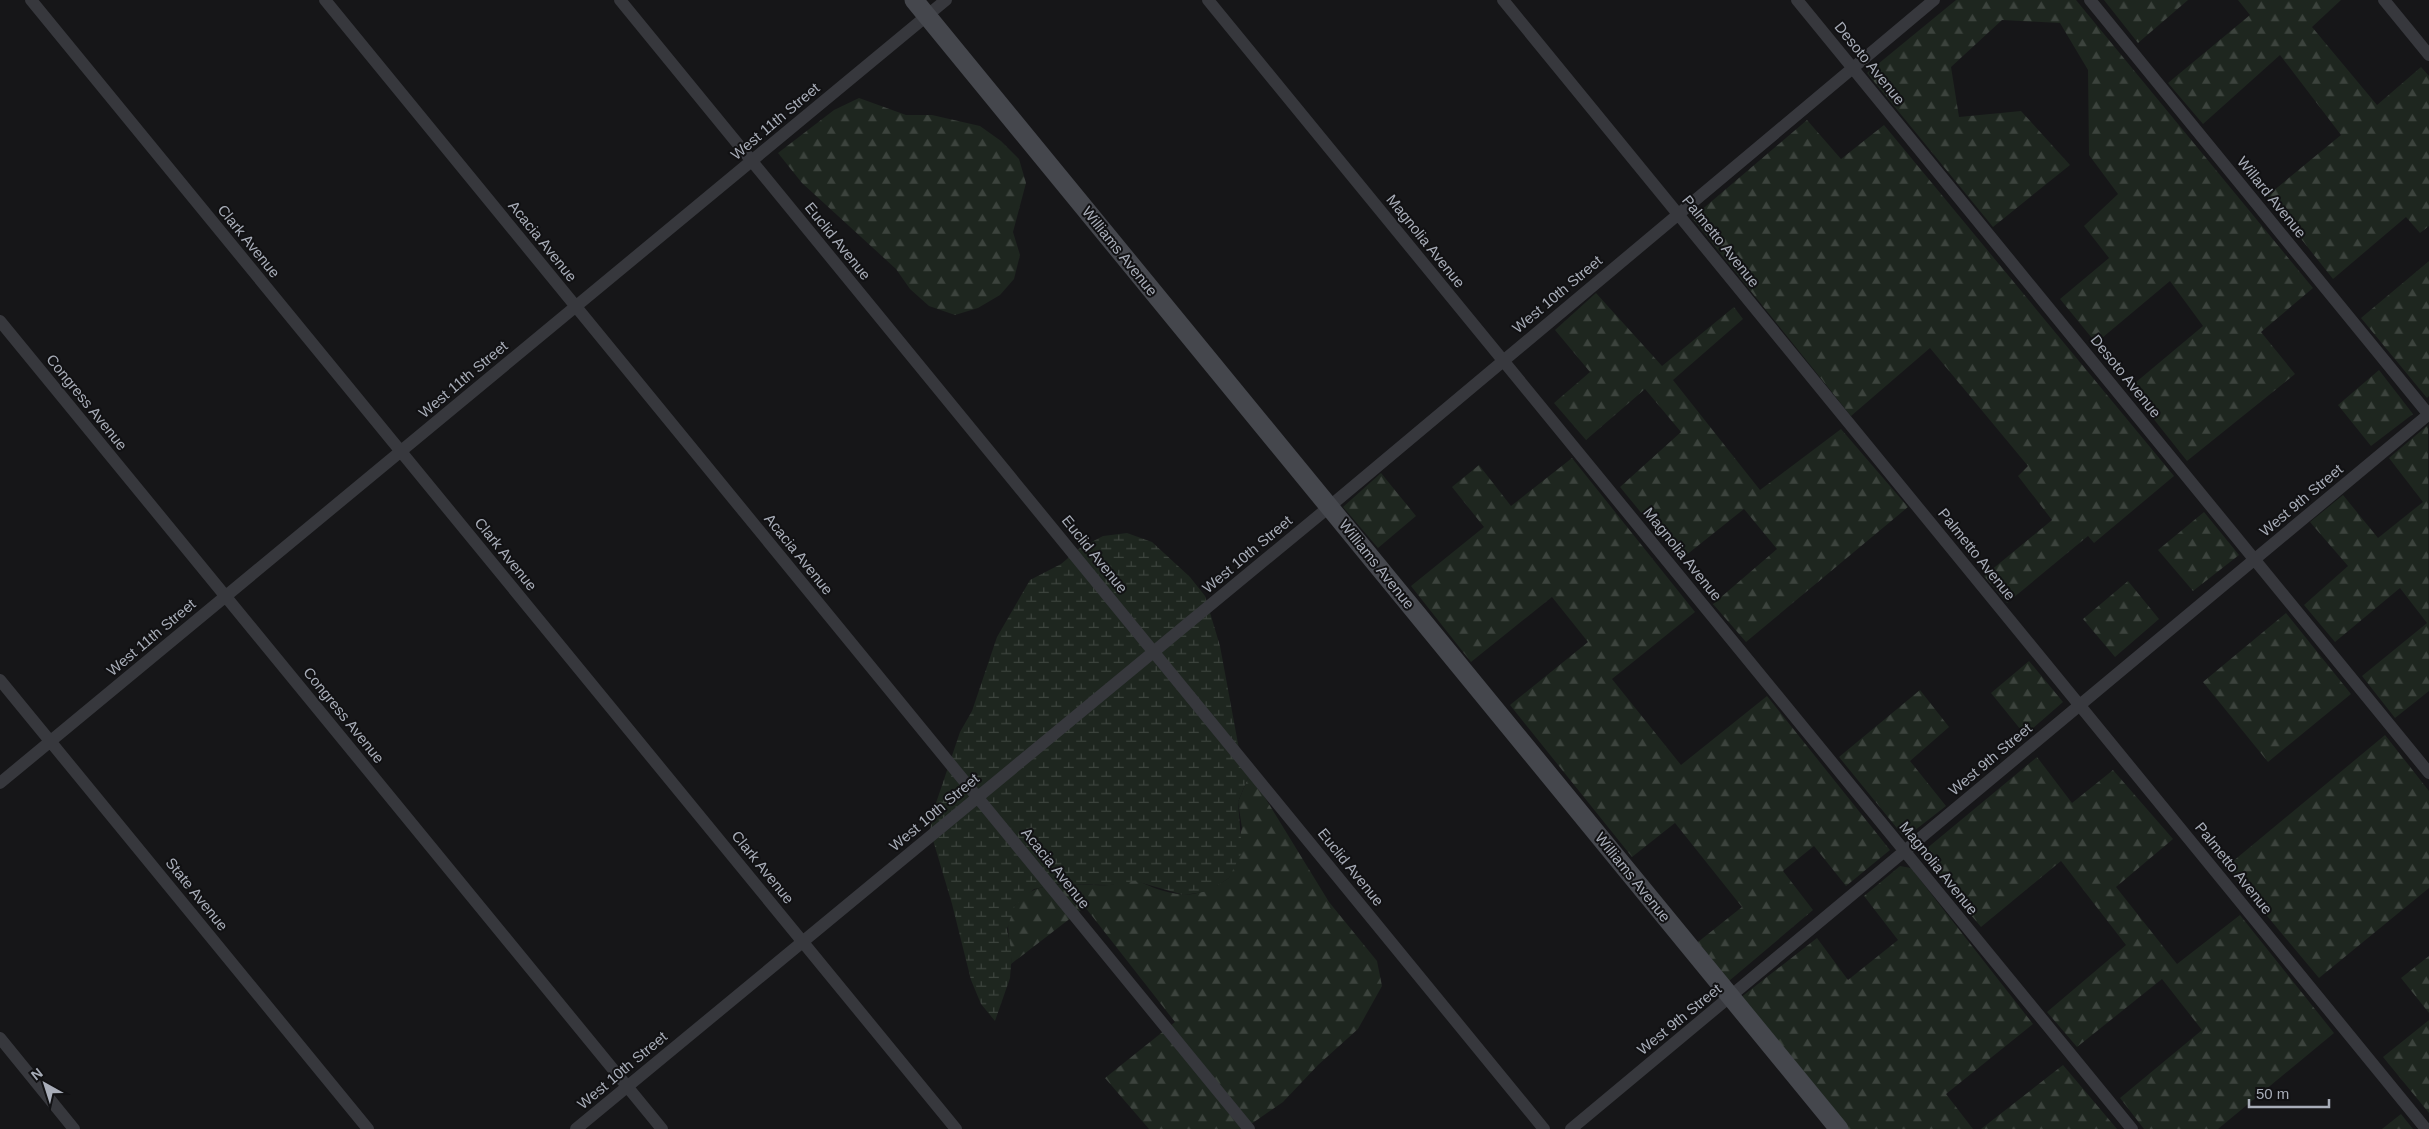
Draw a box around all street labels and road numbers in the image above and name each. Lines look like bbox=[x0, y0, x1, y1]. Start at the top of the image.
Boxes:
street label: Desoto Avenue bbox=[1831, 18, 1909, 108]
street label: West 11th Street bbox=[727, 78, 823, 163]
street label: Willard Avenue bbox=[2234, 153, 2310, 241]
street label: Magnolia Avenue bbox=[1383, 191, 1469, 291]
street label: Palmetto Avenue bbox=[1679, 192, 1763, 290]
street label: Acacia Avenue bbox=[505, 197, 581, 285]
street label: Euclid Avenue bbox=[802, 199, 874, 283]
street label: Clark Avenue bbox=[214, 201, 284, 281]
street label: Williams Avenue bbox=[1079, 203, 1161, 299]
street label: West 10th Street bbox=[1509, 251, 1606, 336]
street label: Desoto Avenue bbox=[2087, 331, 2165, 421]
street label: West 11th Street bbox=[415, 336, 511, 421]
street label: Congress Avenue bbox=[43, 351, 131, 453]
street label: West 9th Street bbox=[2256, 460, 2347, 540]
street label: Magnolia Avenue bbox=[1640, 504, 1726, 604]
street label: Palmetto Avenue bbox=[1935, 505, 2019, 603]
street label: Acacia Avenue bbox=[761, 510, 837, 598]
street label: West 10th Street bbox=[1199, 511, 1296, 596]
street label: Euclid Avenue bbox=[1059, 512, 1131, 596]
street label: Clark Avenue bbox=[471, 514, 541, 594]
street label: Williams Avenue bbox=[1336, 516, 1418, 612]
street label: West 11th Street bbox=[103, 594, 199, 679]
street label: Congress Avenue bbox=[300, 664, 388, 766]
street label: West 9th Street bbox=[1945, 719, 2036, 799]
street label: West 10th Street bbox=[886, 769, 983, 854]
street label: Magnolia Avenue bbox=[1896, 818, 1982, 918]
street label: Palmetto Avenue bbox=[2192, 819, 2276, 917]
street label: Acacia Avenue bbox=[1018, 824, 1094, 912]
street label: Euclid Avenue bbox=[1315, 825, 1387, 909]
street label: Clark Avenue bbox=[728, 827, 798, 907]
street label: Williams Avenue bbox=[1592, 829, 1674, 925]
street label: State Avenue bbox=[162, 854, 232, 934]
street label: West 9th Street bbox=[1634, 979, 1725, 1058]
street label: West 10th Street bbox=[574, 1027, 671, 1112]

